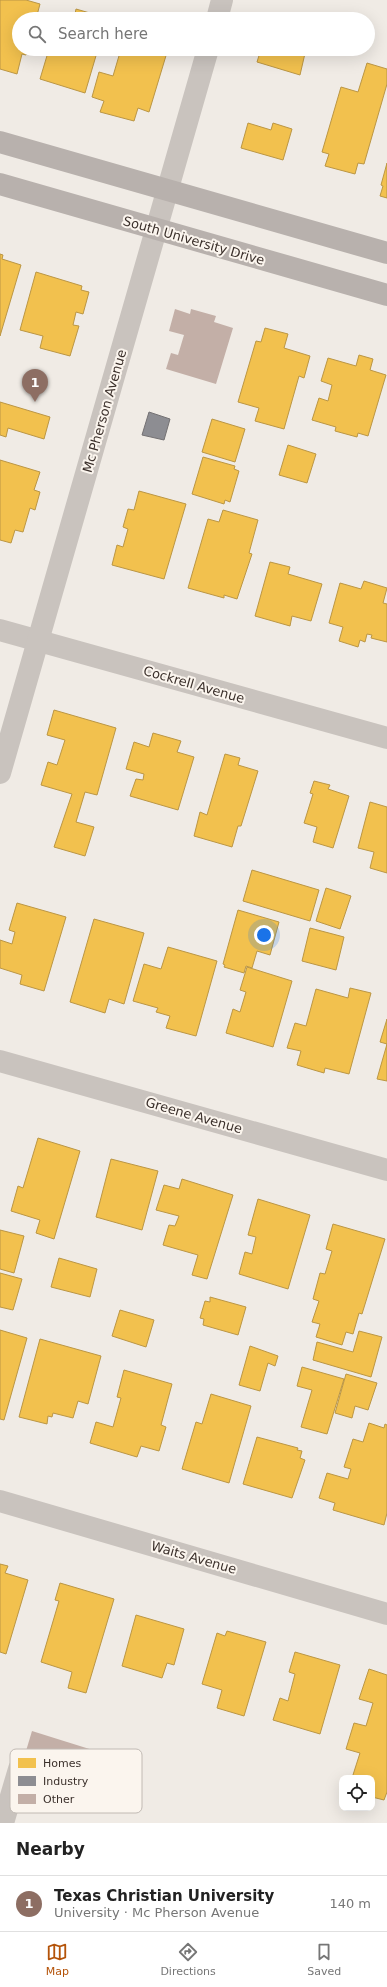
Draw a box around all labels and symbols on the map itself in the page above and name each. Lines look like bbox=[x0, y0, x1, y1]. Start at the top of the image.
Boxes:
street label: South University Drive bbox=[121, 213, 266, 268]
street label: Mc Pherson Avenue bbox=[80, 348, 129, 474]
pin: 1 bbox=[22, 369, 48, 402]
street label: Cockrell Avenue bbox=[142, 663, 246, 706]
your location bbox=[254, 925, 274, 945]
street label: Greene Avenue bbox=[144, 1095, 244, 1136]
street label: Waits Avenue bbox=[150, 1538, 238, 1577]
legend bbox=[10, 1749, 142, 1813]
text: Homes bbox=[43, 1757, 81, 1770]
text: Industry bbox=[43, 1775, 89, 1788]
text: Other bbox=[43, 1793, 75, 1806]

